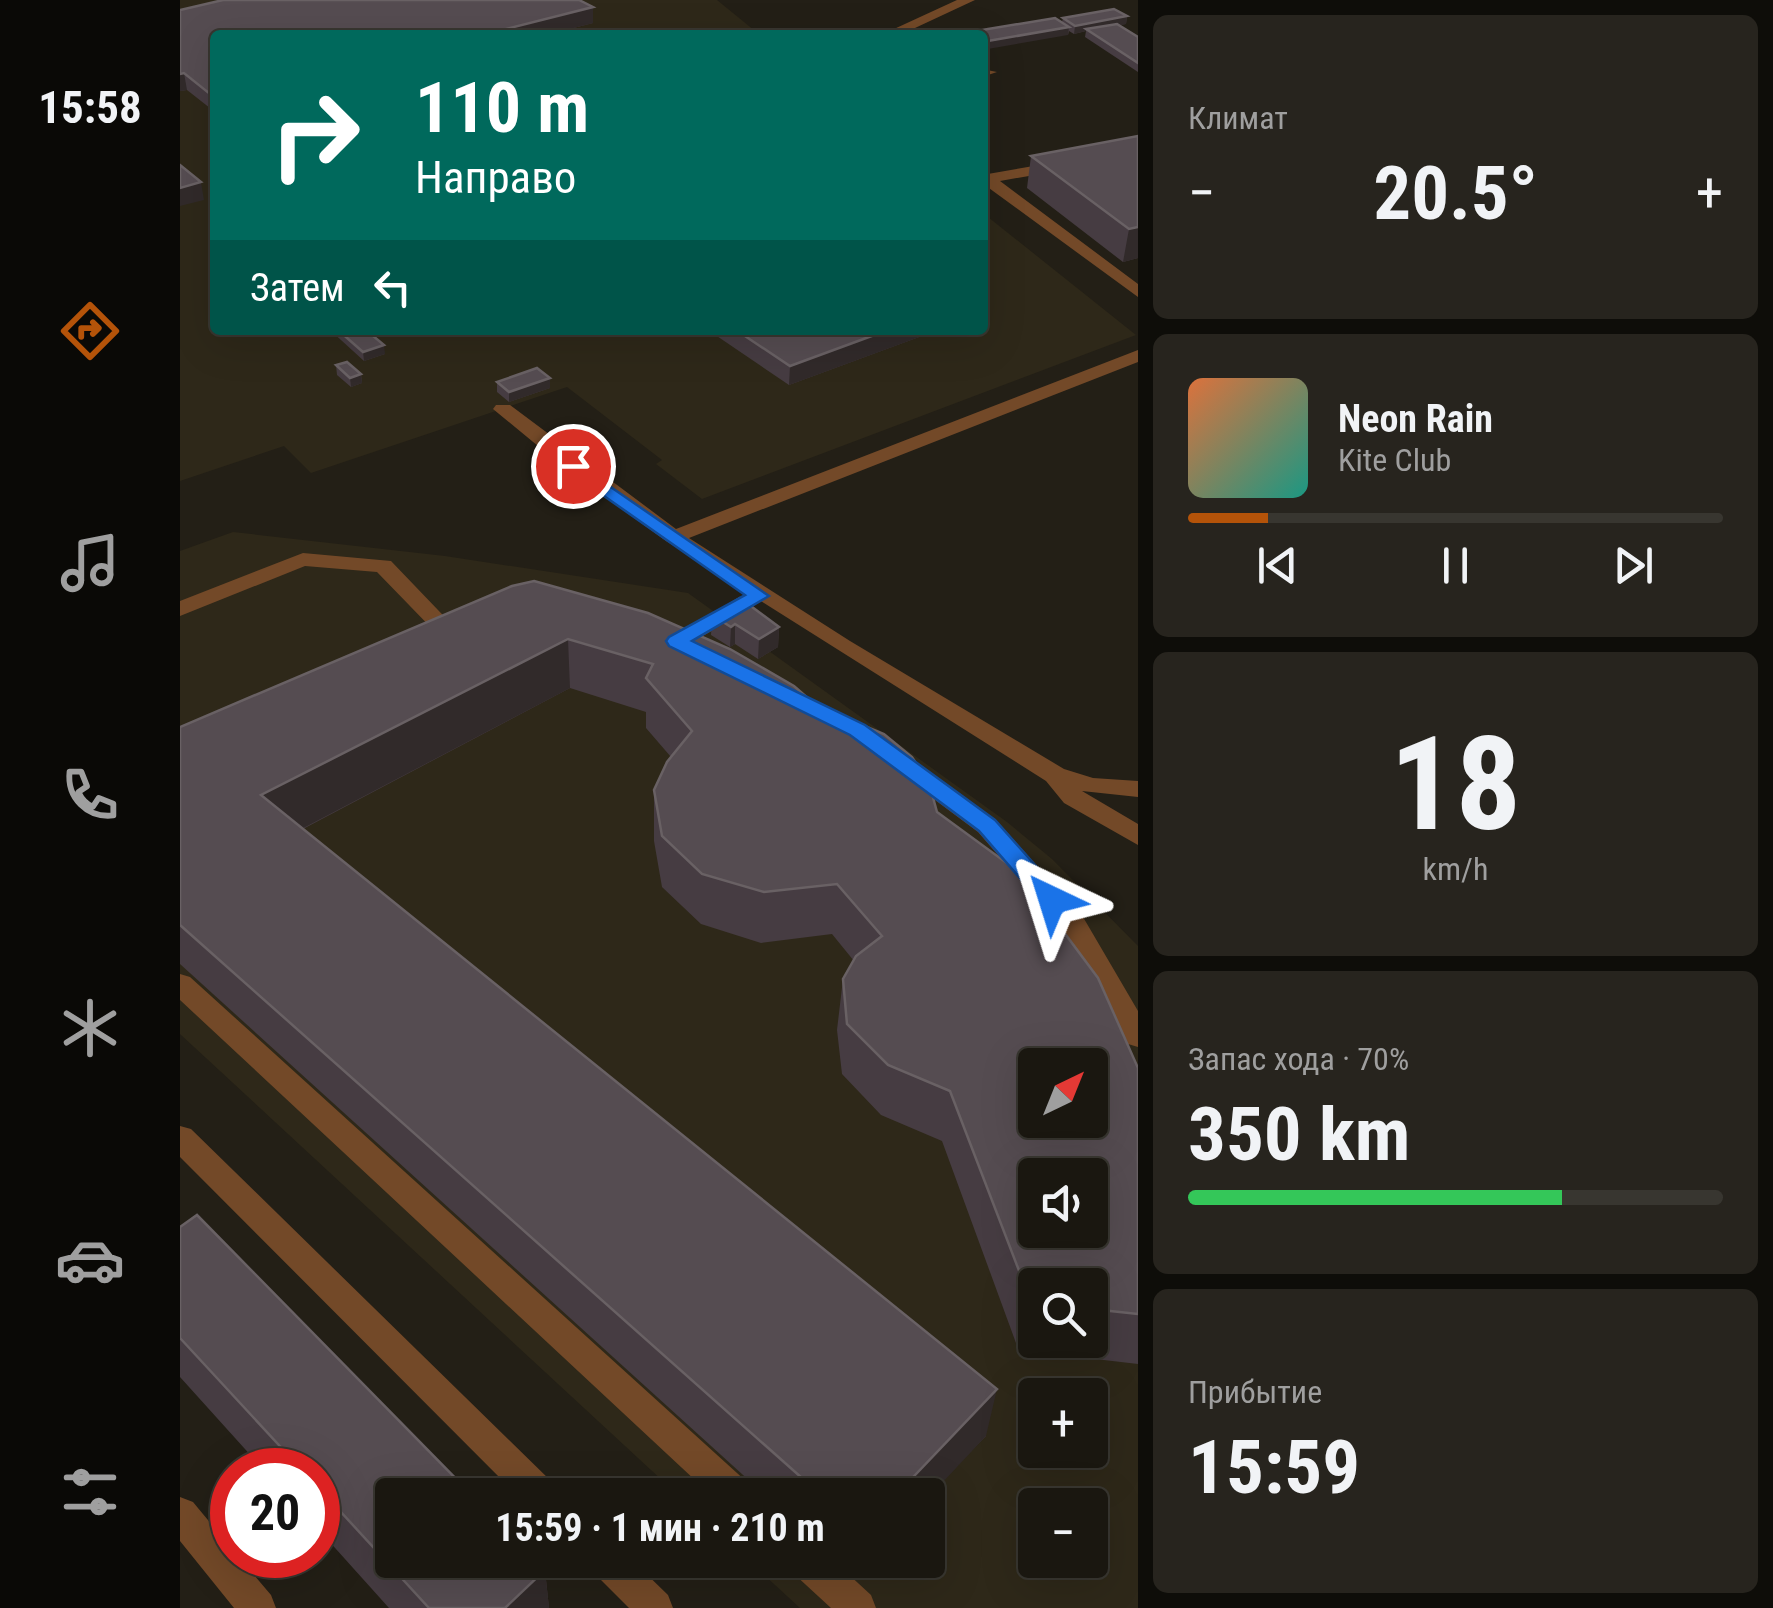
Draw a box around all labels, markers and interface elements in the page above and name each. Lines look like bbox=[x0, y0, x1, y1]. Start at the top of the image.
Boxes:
text: 110 m bbox=[415, 67, 589, 149]
icon: right bbox=[250, 70, 380, 200]
text: 15:58 bbox=[38, 81, 142, 134]
text: Климат bbox=[1188, 99, 1288, 137]
text: 20.5° bbox=[1373, 149, 1538, 237]
text: Направо bbox=[415, 151, 576, 204]
text: − bbox=[1188, 161, 1216, 225]
text: + bbox=[1696, 161, 1723, 225]
icon: left bbox=[365, 260, 420, 315]
text: Затем bbox=[250, 266, 345, 310]
icon: directions bbox=[55, 296, 125, 366]
text: Neon Rain bbox=[1338, 397, 1493, 441]
pin bbox=[531, 424, 616, 509]
icon: arrive bbox=[546, 439, 601, 494]
text: Kite Club bbox=[1338, 441, 1451, 479]
icon: music bbox=[55, 528, 125, 598]
icon: previous bbox=[1250, 538, 1305, 593]
icon: pause bbox=[1428, 538, 1483, 593]
icon: next bbox=[1606, 538, 1661, 593]
text: 18 bbox=[1390, 708, 1521, 861]
icon: phone bbox=[55, 760, 125, 830]
position arrow bbox=[1000, 848, 1104, 952]
text: km/h bbox=[1423, 850, 1488, 888]
icon: climate bbox=[55, 993, 125, 1063]
text: Запас хода · 70% bbox=[1188, 1040, 1409, 1078]
north arrow bbox=[1018, 1048, 1108, 1138]
map controls bbox=[1018, 1048, 1108, 1578]
text: 350 km bbox=[1188, 1090, 1410, 1178]
button: sound bbox=[1018, 1158, 1108, 1248]
icon: car bbox=[55, 1225, 125, 1295]
button: search bbox=[1018, 1268, 1108, 1358]
text: Прибытие bbox=[1188, 1373, 1322, 1411]
button: + bbox=[1018, 1378, 1108, 1468]
text: 15:59 bbox=[1188, 1423, 1360, 1511]
speed limit sign: 20 bbox=[210, 1448, 340, 1578]
icon: filters bbox=[55, 1457, 125, 1527]
button: − bbox=[1018, 1488, 1108, 1578]
text: 15:59 · 1 мин · 210 m bbox=[495, 1506, 825, 1550]

